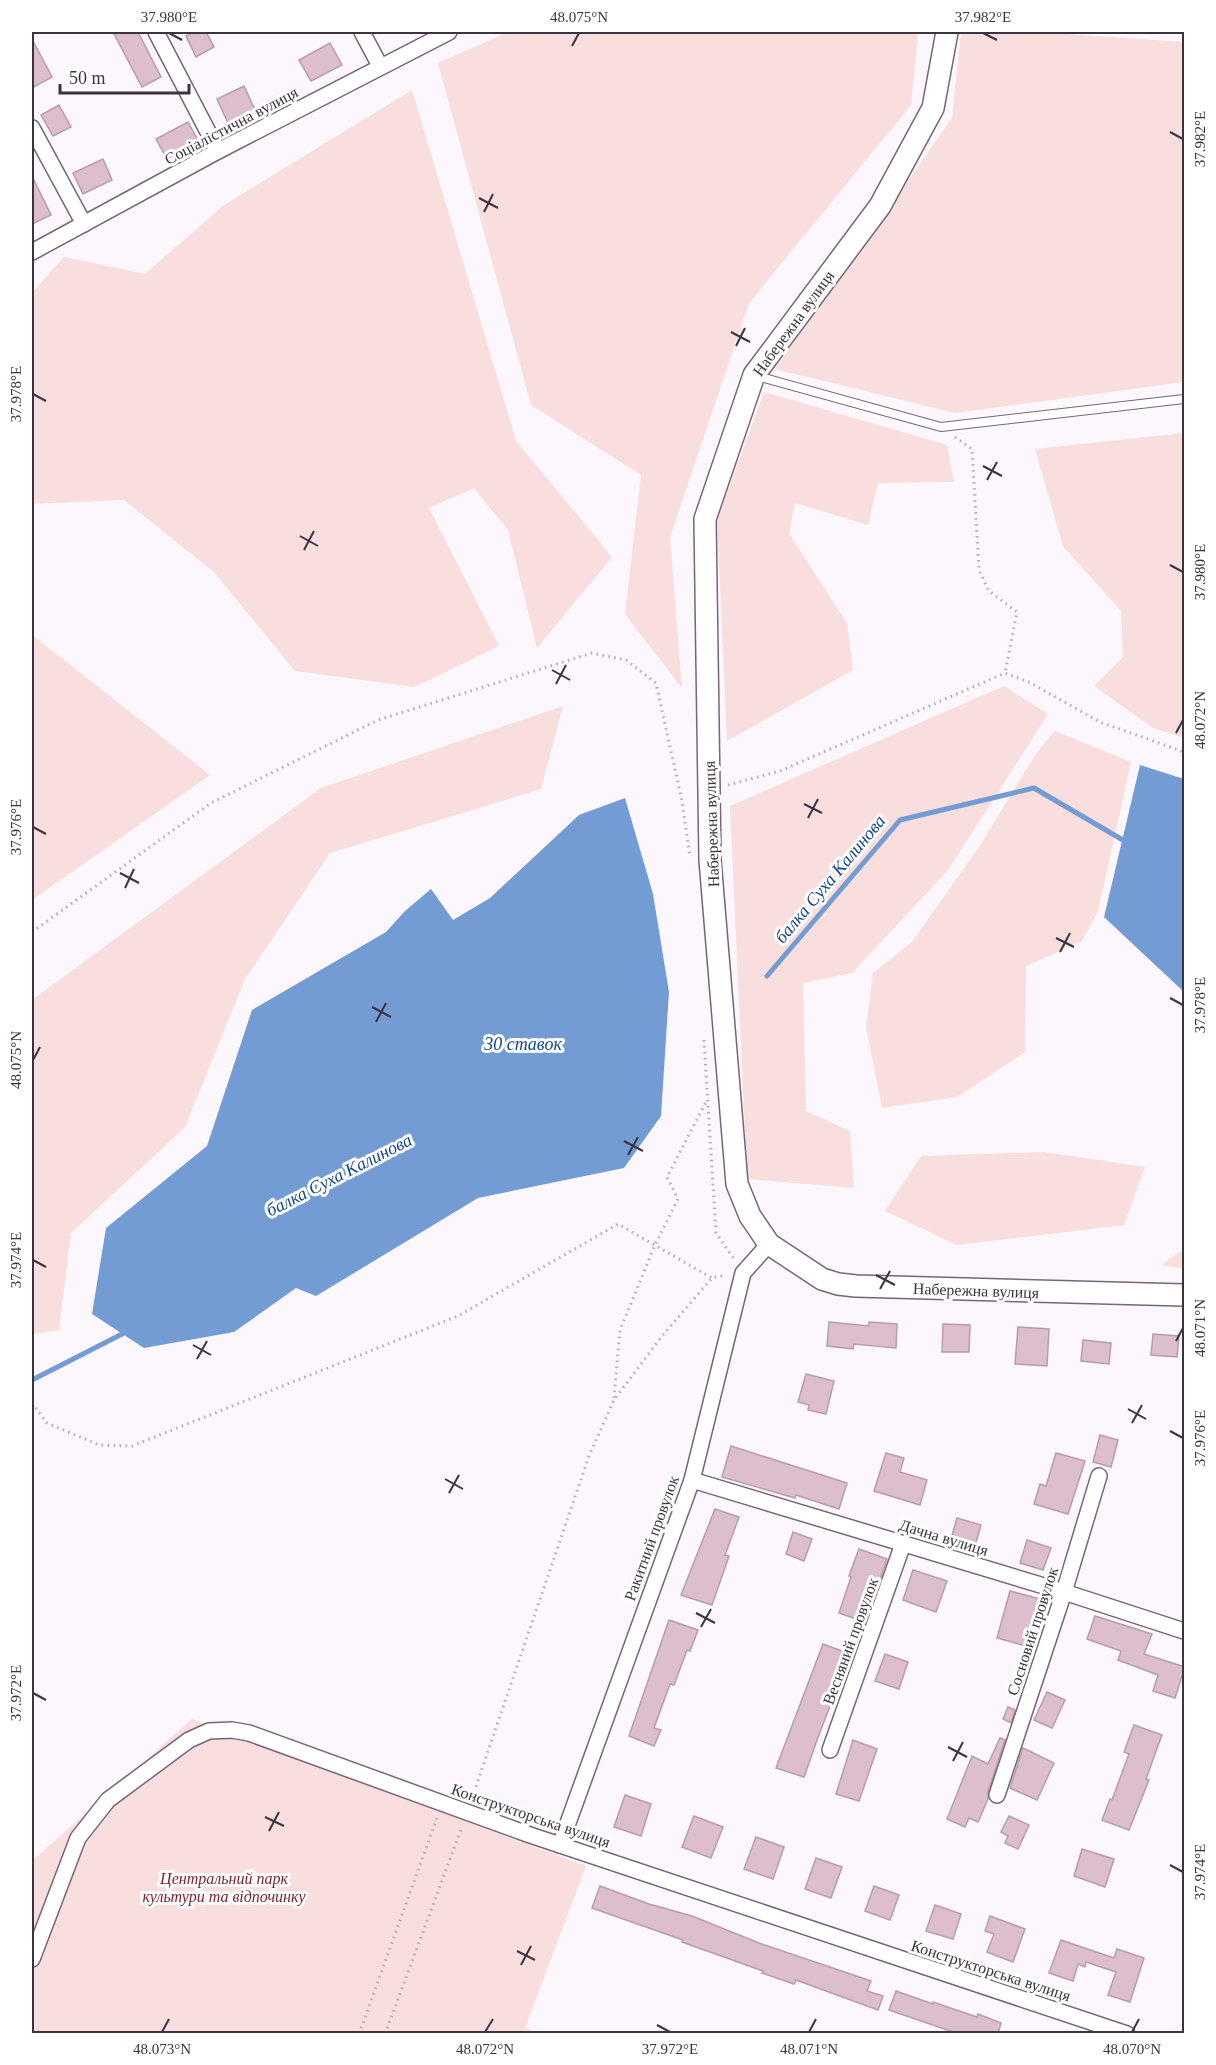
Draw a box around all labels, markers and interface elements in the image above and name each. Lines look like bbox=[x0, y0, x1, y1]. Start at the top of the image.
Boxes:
text: 37.980°E bbox=[141, 9, 197, 25]
text: 48.075°N bbox=[550, 9, 608, 25]
text: 37.982°E bbox=[955, 9, 1011, 25]
scale bar bbox=[60, 57, 189, 95]
text: 50 m bbox=[69, 68, 106, 88]
street label: Соціалістична вулиця bbox=[162, 83, 302, 169]
text: 37.982°E bbox=[1192, 111, 1208, 167]
street label: Набережна вулиця bbox=[749, 267, 839, 380]
text: 37.978°E bbox=[8, 366, 24, 422]
text: 37.980°E bbox=[1192, 544, 1208, 600]
text: 48.072°N bbox=[1192, 691, 1208, 749]
street label: Набережна вулиця bbox=[701, 760, 723, 887]
text: 37.976°E bbox=[8, 799, 24, 855]
water label: балка Суха Калинова bbox=[771, 811, 889, 947]
text: 37.978°E bbox=[1192, 977, 1208, 1033]
text: 48.075°N bbox=[8, 1031, 24, 1089]
water label: 30 ставок bbox=[483, 1034, 562, 1054]
water label: балка Суха Калинова bbox=[263, 1130, 415, 1220]
text: 37.974°E bbox=[8, 1232, 24, 1288]
street label: Набережна вулиця bbox=[913, 1280, 1040, 1302]
text: 48.071°N bbox=[1192, 1299, 1208, 1357]
text: 37.976°E bbox=[1192, 1410, 1208, 1466]
street label: Ракитний провулок bbox=[621, 1473, 683, 1603]
street label: Дачна вулиця bbox=[897, 1516, 991, 1560]
street label: Сосновий провулок bbox=[1004, 1565, 1062, 1698]
street label: Весняний провулок bbox=[820, 1575, 882, 1707]
text: 37.972°E bbox=[8, 1665, 24, 1721]
street label: Конструкторська вулиця bbox=[449, 1780, 613, 1852]
text: 37.974°E bbox=[1192, 1844, 1208, 1900]
park label: Центральний парк культури та відпочинку bbox=[142, 1870, 307, 1906]
street label: Конструкторська вулиця bbox=[909, 1937, 1073, 2005]
text: 48.073°N bbox=[133, 2041, 191, 2057]
text: 48.072°N bbox=[456, 2041, 514, 2057]
text: 37.972°E bbox=[642, 2041, 698, 2057]
text: 48.071°N bbox=[780, 2041, 838, 2057]
text: 48.070°N bbox=[1103, 2041, 1161, 2057]

